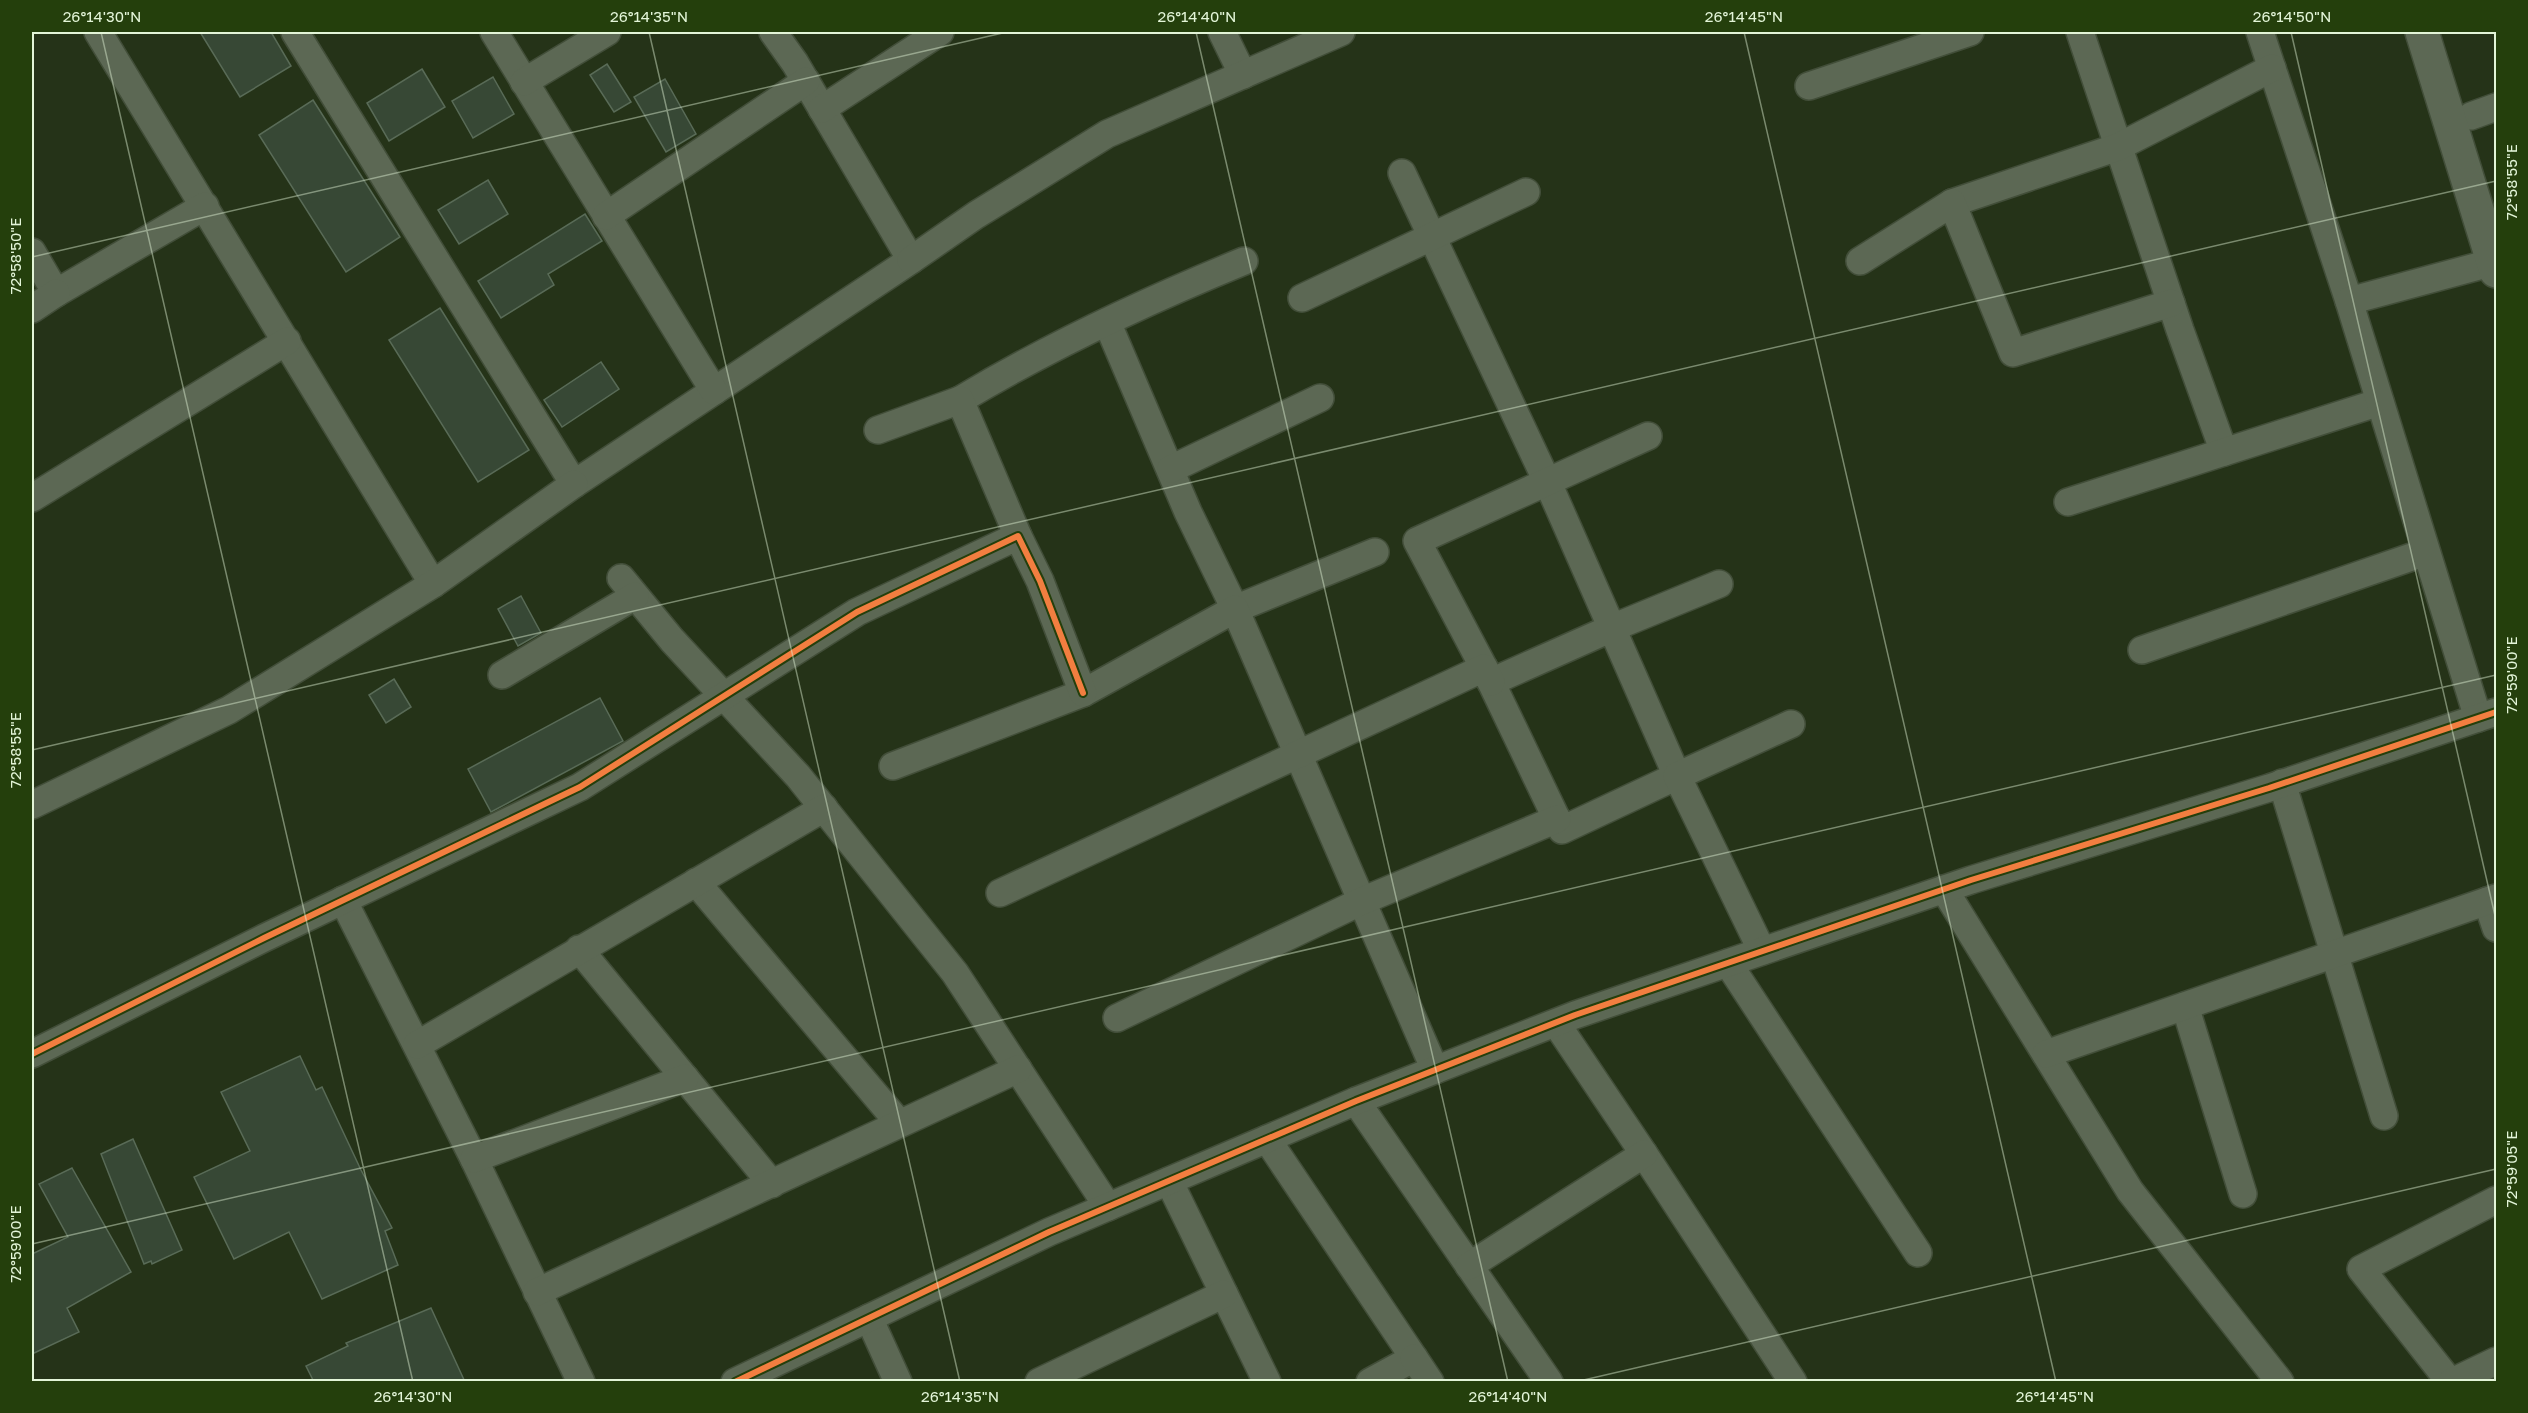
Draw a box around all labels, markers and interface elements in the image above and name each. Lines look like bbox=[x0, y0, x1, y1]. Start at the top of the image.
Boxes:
text: 26°14'30"N bbox=[63, 7, 141, 25]
text: 26°14'35"N bbox=[610, 7, 688, 25]
text: 26°14'40"N bbox=[1157, 7, 1237, 25]
text: 26°14'45"N bbox=[1705, 7, 1783, 25]
text: 26°14'50"N bbox=[2253, 7, 2331, 25]
text: 72°58'55"E bbox=[2502, 144, 2520, 220]
text: 72°58'50"E bbox=[6, 218, 24, 294]
text: 72°59'00"E bbox=[2502, 636, 2520, 714]
text: 72°58'55"E bbox=[6, 712, 24, 788]
text: 72°59'05"E bbox=[2502, 1131, 2520, 1207]
text: 72°59'00"E bbox=[6, 1205, 24, 1283]
text: 26°14'30"N bbox=[374, 1387, 452, 1405]
text: 26°14'35"N bbox=[921, 1387, 999, 1405]
text: 26°14'40"N bbox=[1468, 1387, 1548, 1405]
text: 26°14'45"N bbox=[2016, 1387, 2094, 1405]

